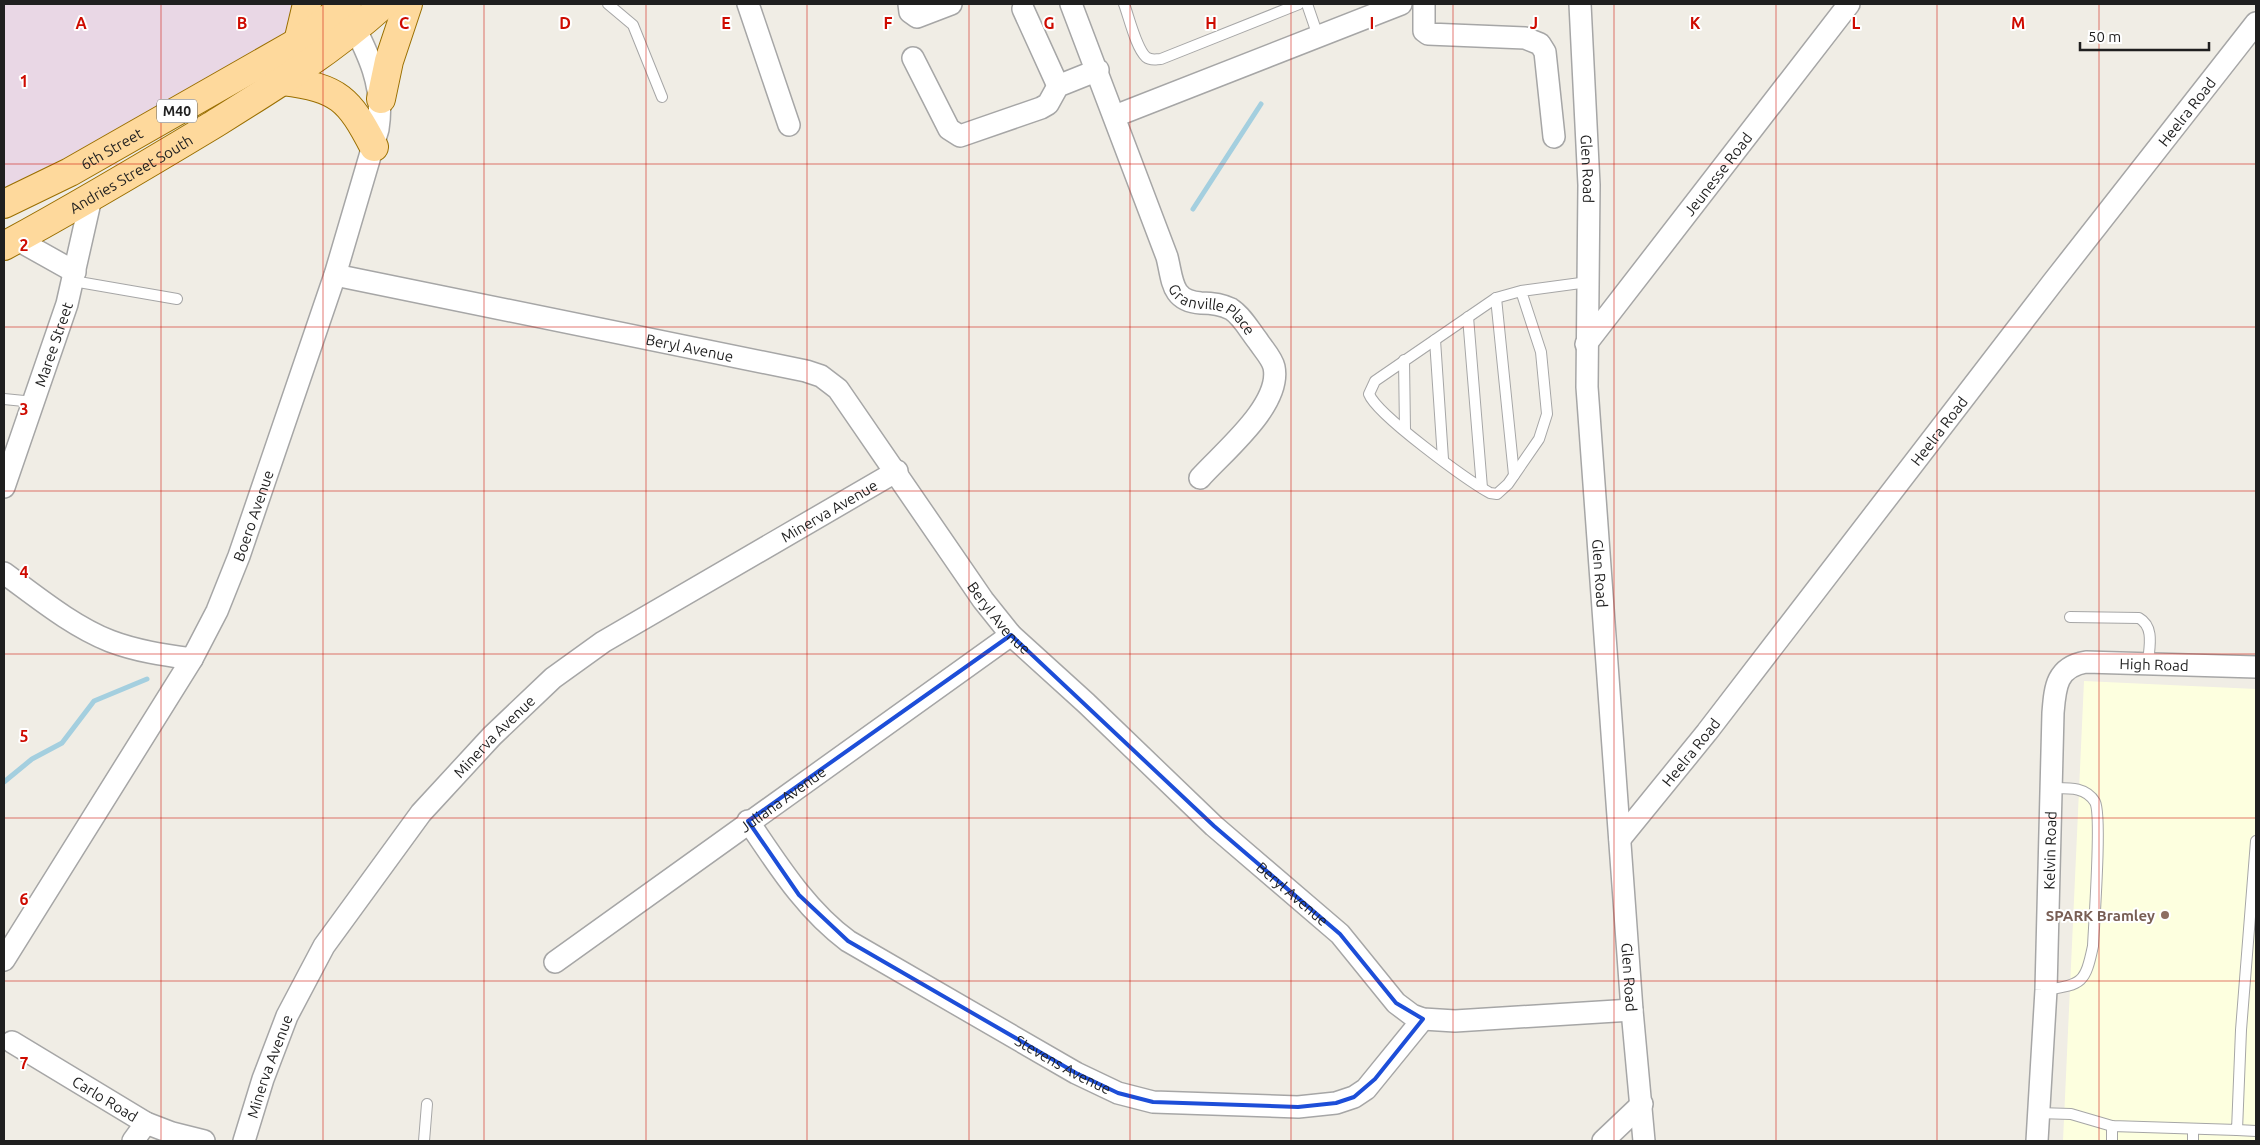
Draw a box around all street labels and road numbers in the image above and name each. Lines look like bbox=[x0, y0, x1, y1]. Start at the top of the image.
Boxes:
street label: Heelra Road bbox=[2154, 74, 2219, 149]
road number: M40 bbox=[157, 100, 197, 122]
street label: 6th Street bbox=[78, 124, 145, 173]
street label: Jeunesse Road bbox=[1680, 129, 1755, 219]
street label: Andries Street South bbox=[66, 131, 195, 216]
street label: Glen Road bbox=[1578, 134, 1598, 203]
street label: Granville Place bbox=[1166, 281, 1259, 338]
street label: Maree Street bbox=[31, 300, 76, 389]
street label: Beryl Avenue bbox=[644, 330, 735, 365]
street label: Heelra Road bbox=[1907, 393, 1971, 469]
street label: Boero Avenue bbox=[229, 468, 276, 564]
street label: Minerva Avenue bbox=[778, 476, 880, 545]
street label: Glen Road bbox=[1589, 538, 1611, 608]
street label: Beryl Avenue bbox=[964, 578, 1034, 657]
street label: High Road bbox=[2119, 654, 2189, 674]
street label: Minerva Avenue bbox=[450, 692, 538, 781]
street label: Heelra Road bbox=[1658, 715, 1723, 789]
street label: Juliana Avenue bbox=[736, 762, 829, 835]
street label: Kelvin Road bbox=[2040, 811, 2059, 890]
street label: Beryl Avenue bbox=[1253, 858, 1332, 929]
street label: Glen Road bbox=[1619, 942, 1641, 1012]
street label: Minerva Avenue bbox=[243, 1012, 295, 1120]
street label: Stevens Avenue bbox=[1012, 1031, 1114, 1097]
street label: Carlo Road bbox=[69, 1072, 141, 1125]

